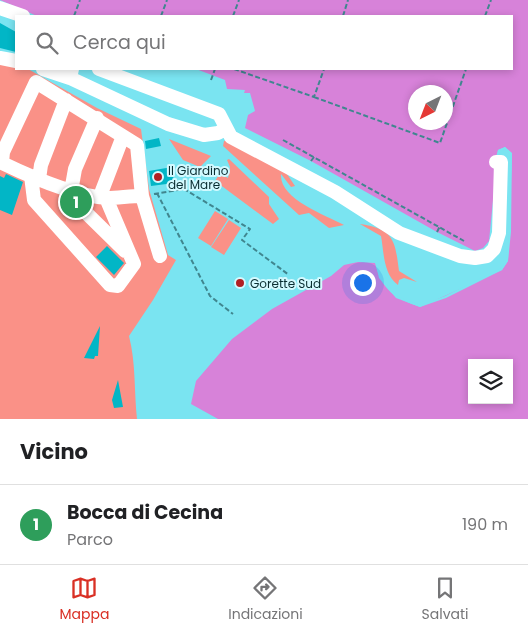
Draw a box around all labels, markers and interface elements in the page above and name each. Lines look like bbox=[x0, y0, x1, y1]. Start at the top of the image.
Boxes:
search box bbox=[15, 15, 513, 70]
icon: search bbox=[33, 29, 61, 57]
text: Cerca qui bbox=[73, 29, 166, 56]
north arrow bbox=[408, 85, 453, 130]
place label: Il Giardino del Mare bbox=[168, 162, 229, 193]
marker: Il Giardino del Mare bbox=[152, 171, 164, 183]
pin: 1 bbox=[60, 183, 92, 221]
your location bbox=[350, 270, 376, 296]
place label: Gorette Sud bbox=[250, 275, 321, 292]
marker: Gorette Sud bbox=[234, 277, 246, 289]
map controls bbox=[468, 359, 513, 404]
button: layers bbox=[468, 359, 513, 404]
text: Vicino bbox=[20, 437, 88, 466]
text: Bocca di Cecina bbox=[67, 499, 223, 526]
text: 1 bbox=[33, 513, 39, 536]
text: 190 m bbox=[462, 513, 508, 536]
text: Parco bbox=[67, 528, 113, 551]
tab: Mappa bbox=[59, 574, 109, 625]
tab: Indicazioni bbox=[228, 574, 303, 625]
tab: Salvati bbox=[422, 574, 469, 625]

